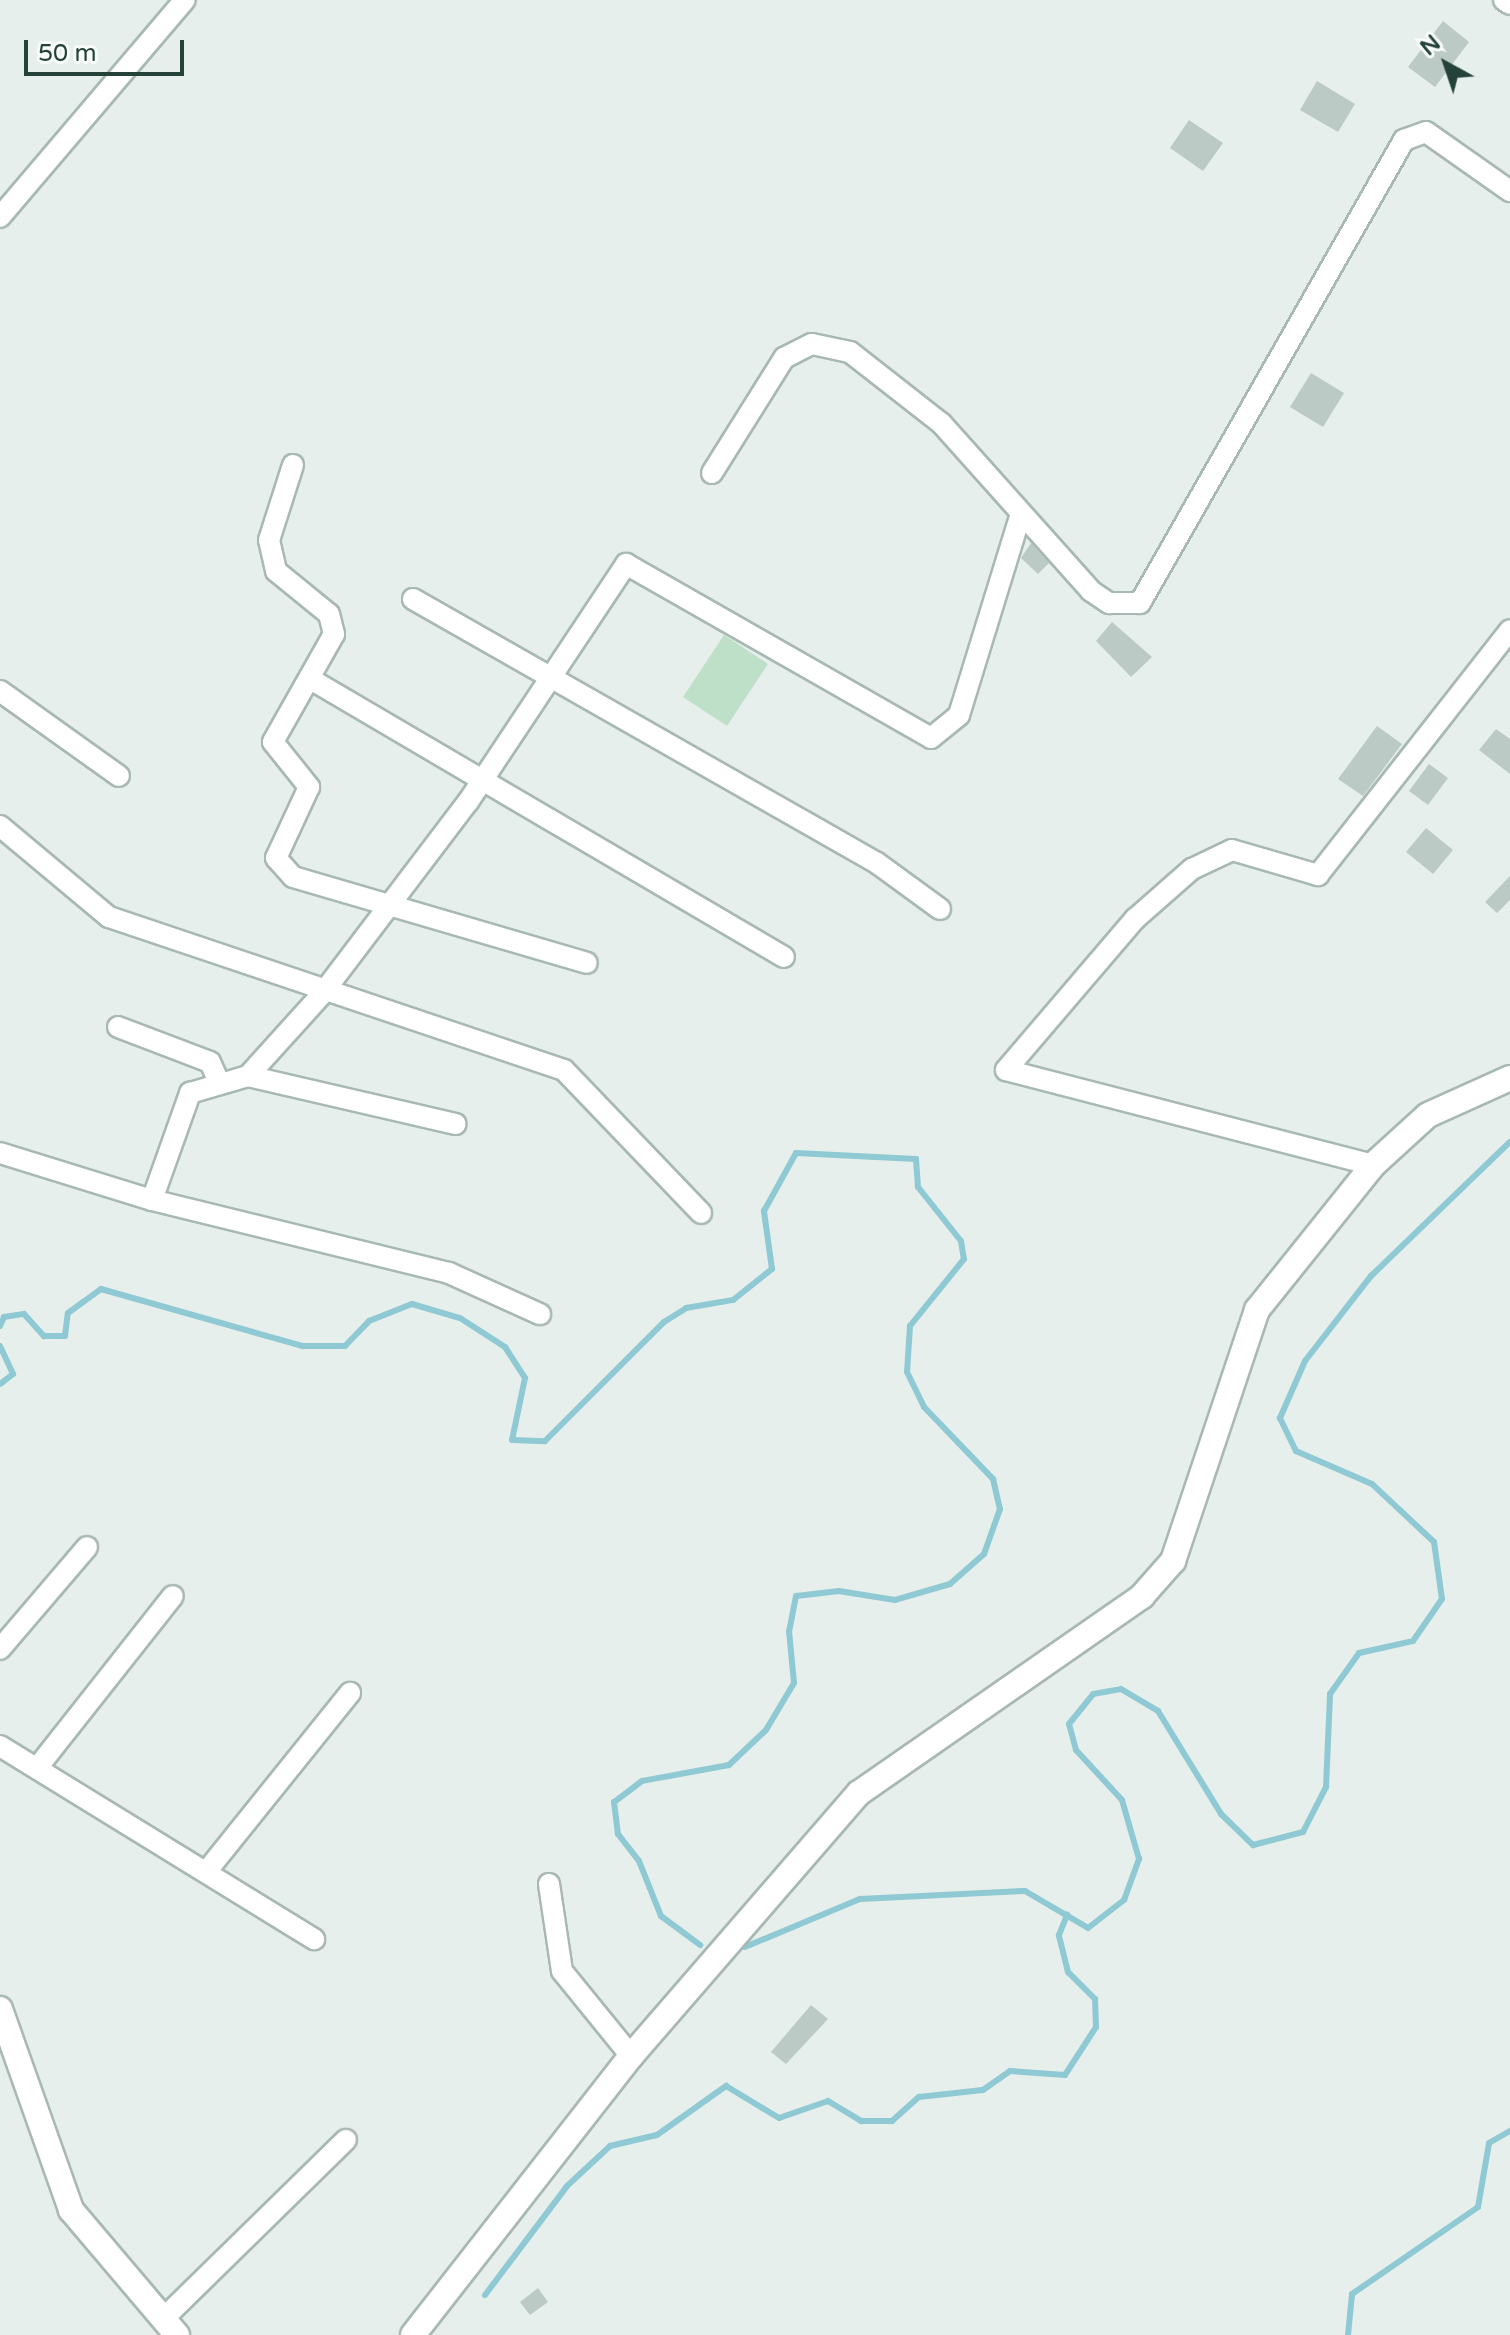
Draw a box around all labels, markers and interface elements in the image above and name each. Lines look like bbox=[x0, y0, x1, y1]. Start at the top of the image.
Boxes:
scale bar bbox=[28, 24, 188, 74]
north arrow bbox=[1406, 24, 1486, 104]
text: N bbox=[1415, 30, 1446, 61]
text: 50 m bbox=[38, 39, 96, 68]

